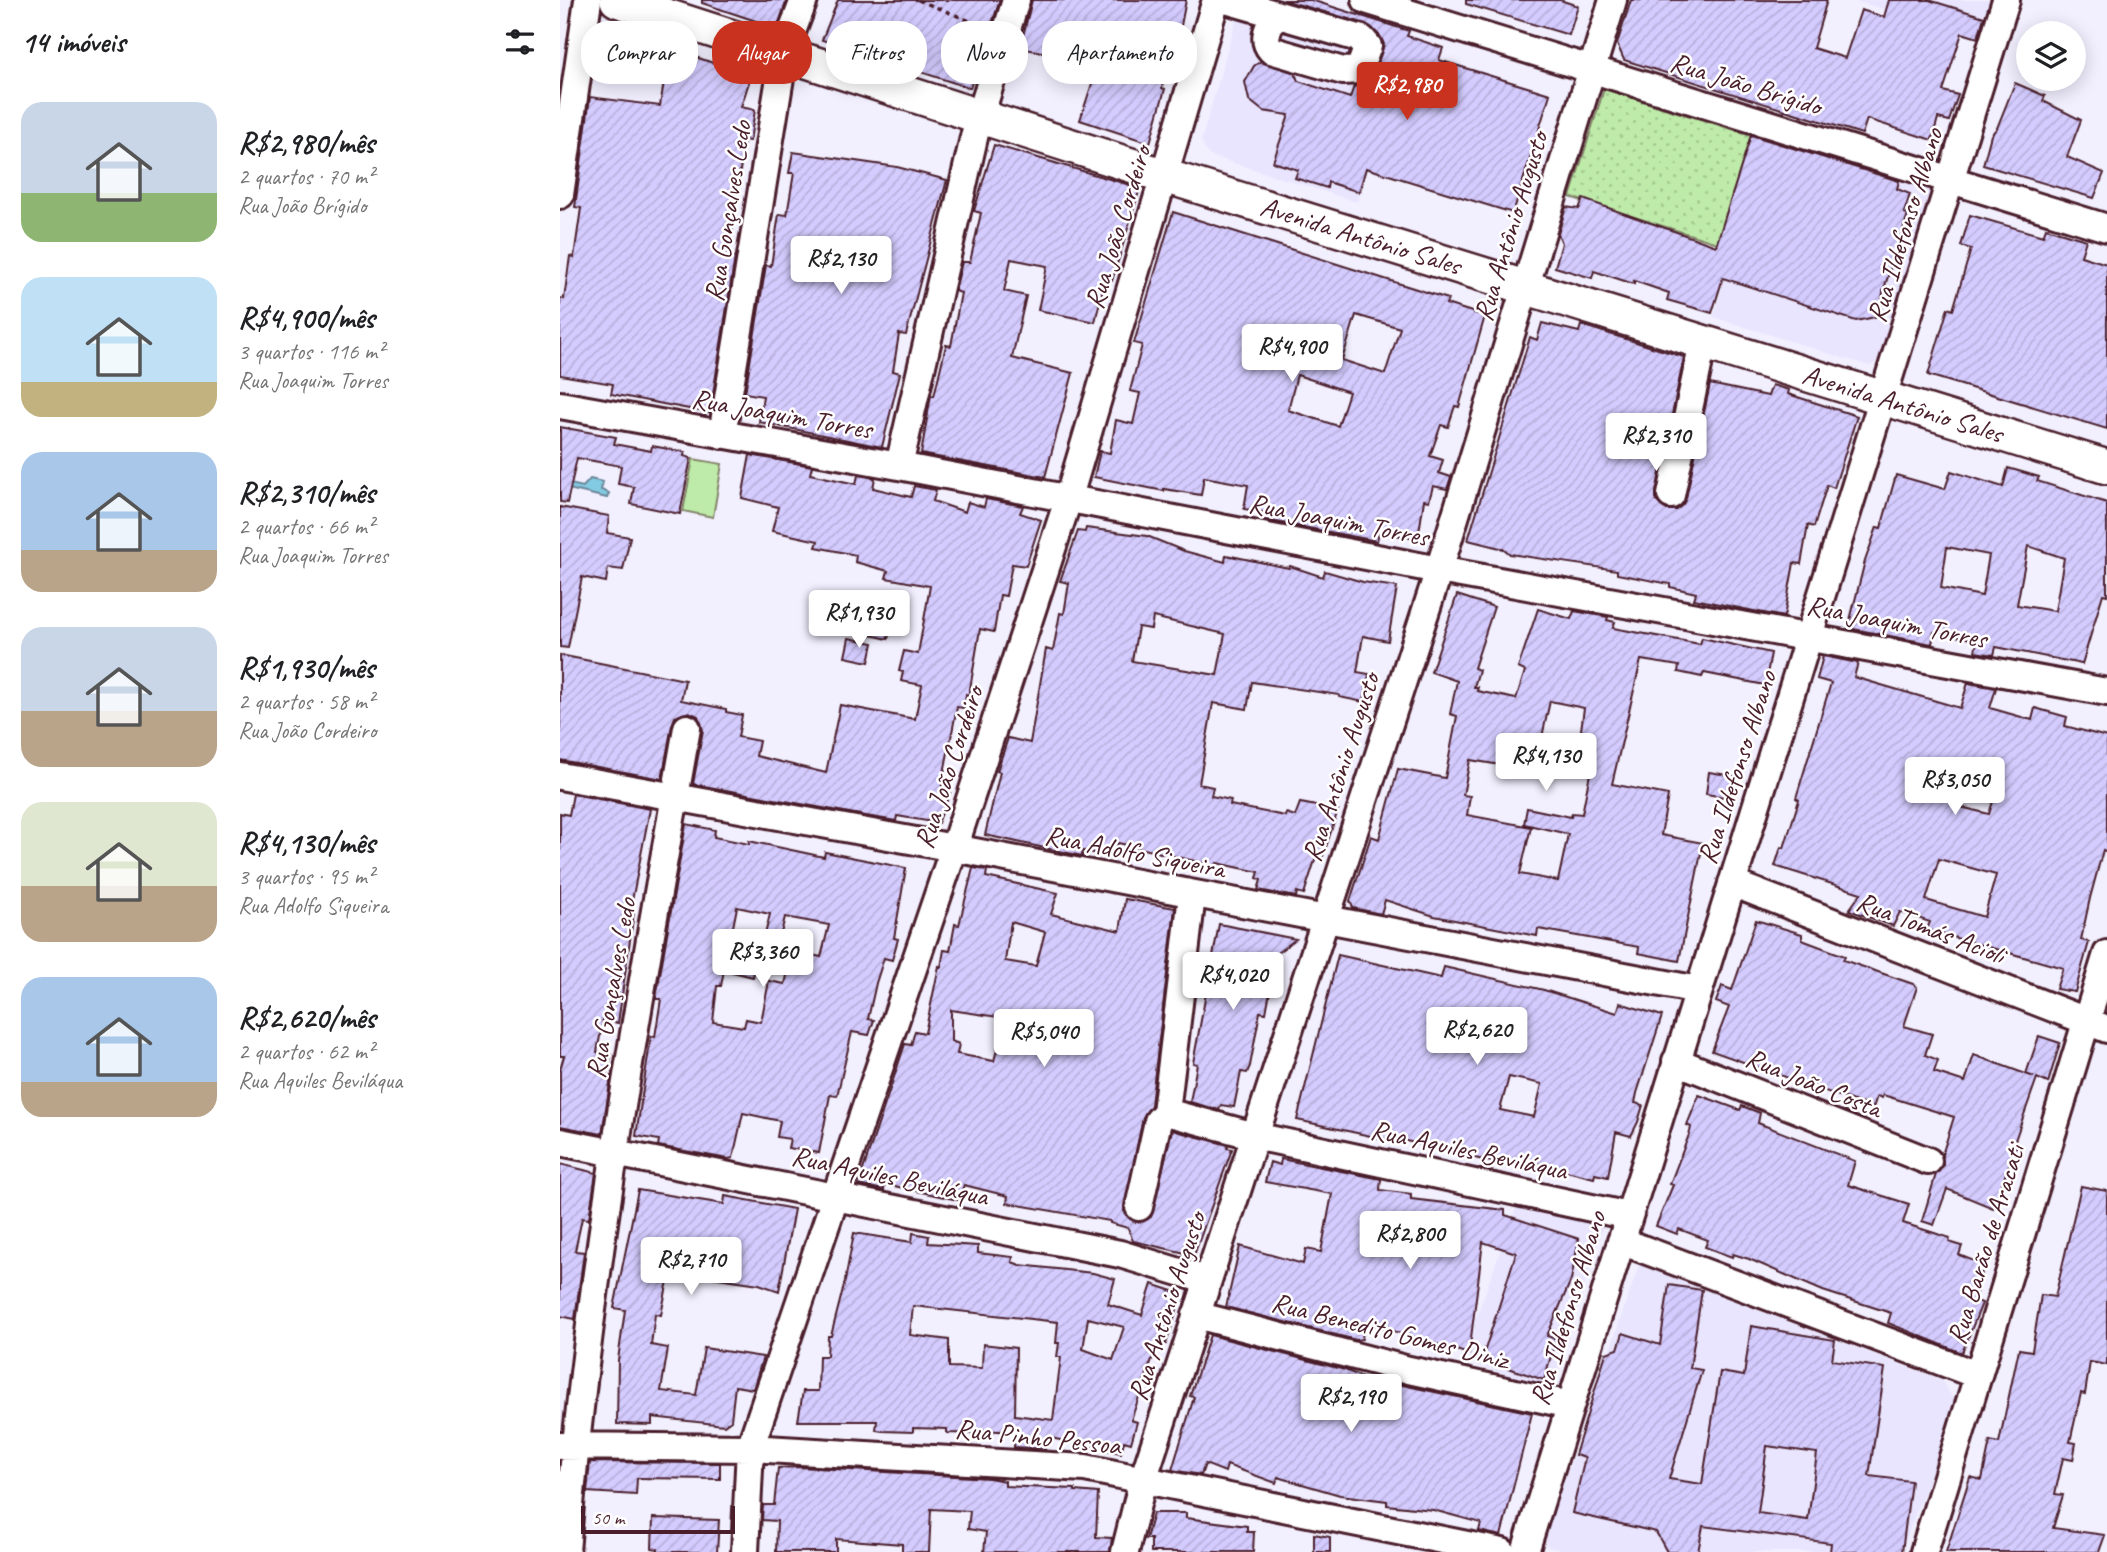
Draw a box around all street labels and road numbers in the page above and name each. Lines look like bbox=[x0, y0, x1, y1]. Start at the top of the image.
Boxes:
street label: Rua João Brígido bbox=[1666, 44, 1829, 124]
street label: Rua Gonçalves Ledo bbox=[696, 116, 759, 304]
street label: Rua Ildefonso Albano bbox=[1858, 122, 1951, 326]
street label: Rua Antônio Augusto bbox=[1465, 124, 1557, 325]
street label: Rua João Cordeiro bbox=[1076, 139, 1160, 313]
street label: Avenida Antônio Sales bbox=[1256, 188, 1468, 283]
street label: Avenida Antônio Sales bbox=[1798, 356, 2010, 451]
street label: Rua Joaquim Torres bbox=[689, 380, 877, 447]
street label: Rua Joaquim Torres bbox=[1246, 485, 1434, 555]
street label: Rua Joaquim Torres bbox=[1804, 587, 1992, 657]
street label: Rua Ildefonso Albano bbox=[1689, 664, 1785, 868]
street label: Rua Antônio Augusto bbox=[1294, 666, 1388, 866]
street label: Rua João Cordeiro bbox=[906, 679, 992, 853]
street label: Rua Adolfo Siqueira bbox=[1042, 817, 1230, 887]
street label: Rua Tomás Acioli bbox=[1852, 883, 2013, 973]
street label: Rua Gonçalves Ledo bbox=[577, 893, 644, 1081]
street label: Rua João Costa bbox=[1741, 1039, 1889, 1126]
street label: Rua Aquiles Beviláqua bbox=[1367, 1112, 1572, 1188]
street label: Rua Barão de Aracati bbox=[1938, 1136, 2034, 1348]
street label: Rua Aquiles Beviláqua bbox=[788, 1138, 993, 1214]
street label: Rua Antônio Augusto bbox=[1120, 1205, 1214, 1405]
street label: Rua Ildefonso Albano bbox=[1521, 1205, 1614, 1409]
street label: Rua Benedito Gomes Diniz bbox=[1268, 1284, 1515, 1378]
street label: Rua Pinho Pessoa bbox=[953, 1410, 1124, 1463]

